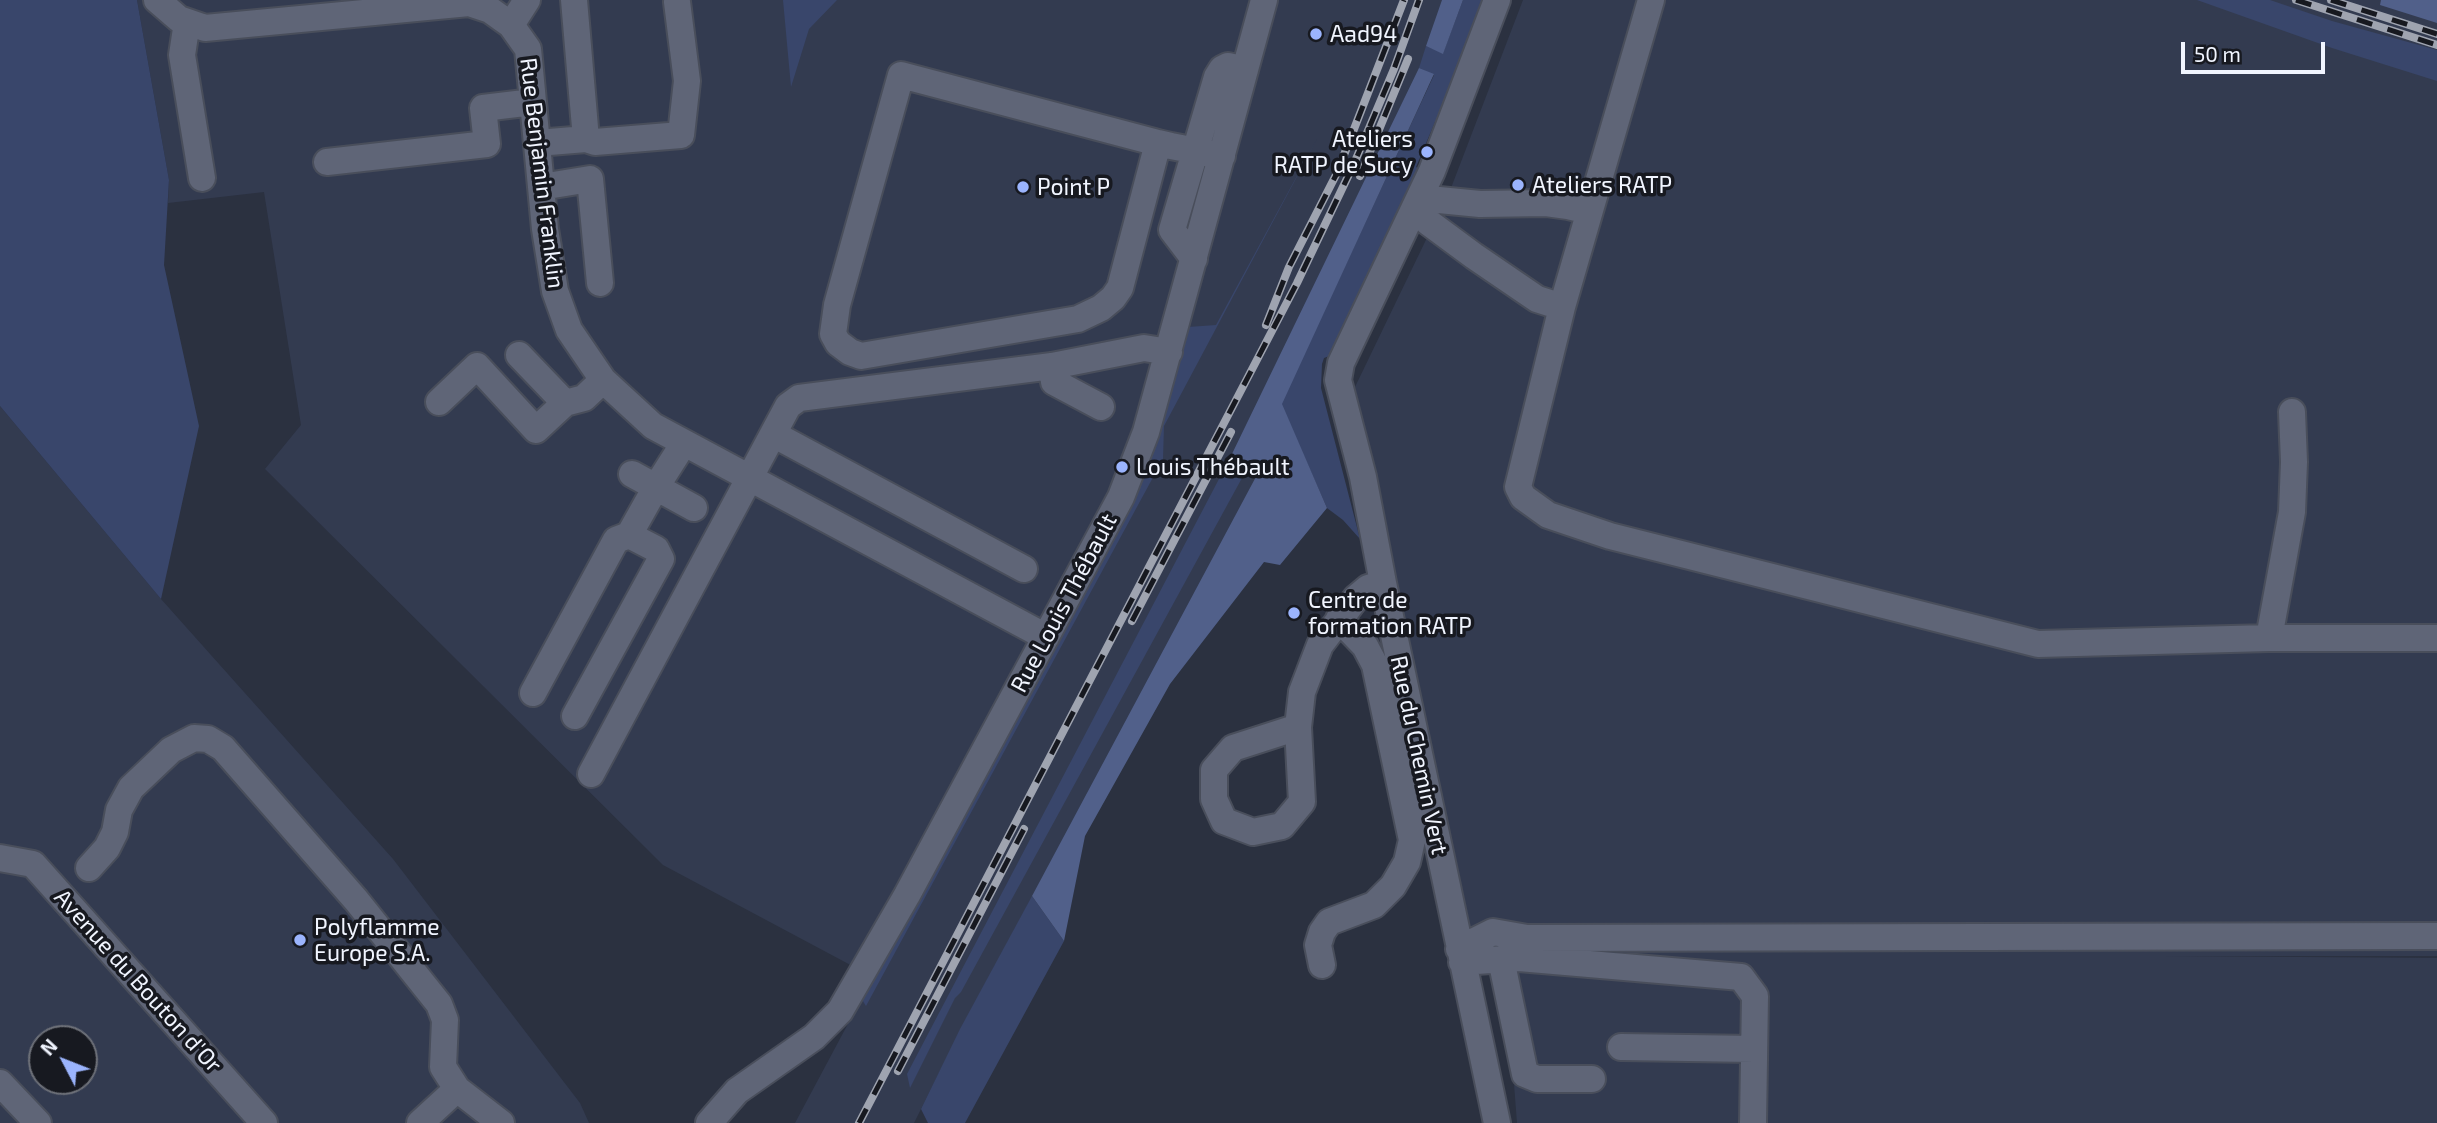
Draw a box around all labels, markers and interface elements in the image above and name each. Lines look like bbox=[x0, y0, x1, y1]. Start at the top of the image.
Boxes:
place label: Aad94 bbox=[1330, 20, 1397, 48]
marker: Aad94 bbox=[1308, 26, 1324, 42]
scale bar bbox=[2185, 28, 2328, 72]
text: 50 m bbox=[2194, 41, 2241, 66]
street label: Rue Benjamin Franklin bbox=[514, 56, 570, 290]
place label: Ateliers RATP de Sucy bbox=[1274, 125, 1413, 179]
marker: Ateliers RATP de Sucy bbox=[1419, 144, 1435, 160]
place label: Ateliers RATP bbox=[1532, 171, 1672, 199]
place label: Point P bbox=[1037, 173, 1110, 201]
marker: Ateliers RATP bbox=[1510, 177, 1526, 193]
marker: Point P bbox=[1015, 179, 1031, 195]
place label: Louis Thébault bbox=[1136, 453, 1290, 481]
marker: Louis Thébault bbox=[1114, 459, 1130, 475]
street label: Rue Louis Thébault bbox=[1005, 509, 1123, 697]
place label: Centre de formation RATP bbox=[1308, 586, 1472, 640]
marker: Centre de formation RATP bbox=[1286, 605, 1302, 621]
street label: Rue du Chemin Vert bbox=[1384, 653, 1454, 857]
street label: Avenue du Bouton d'Or bbox=[48, 884, 228, 1078]
place label: Polyflamme Europe S.A. bbox=[314, 913, 440, 967]
marker: Polyflamme Europe S.A. bbox=[292, 932, 308, 948]
north arrow bbox=[28, 1025, 98, 1095]
text: N bbox=[35, 1034, 62, 1060]

